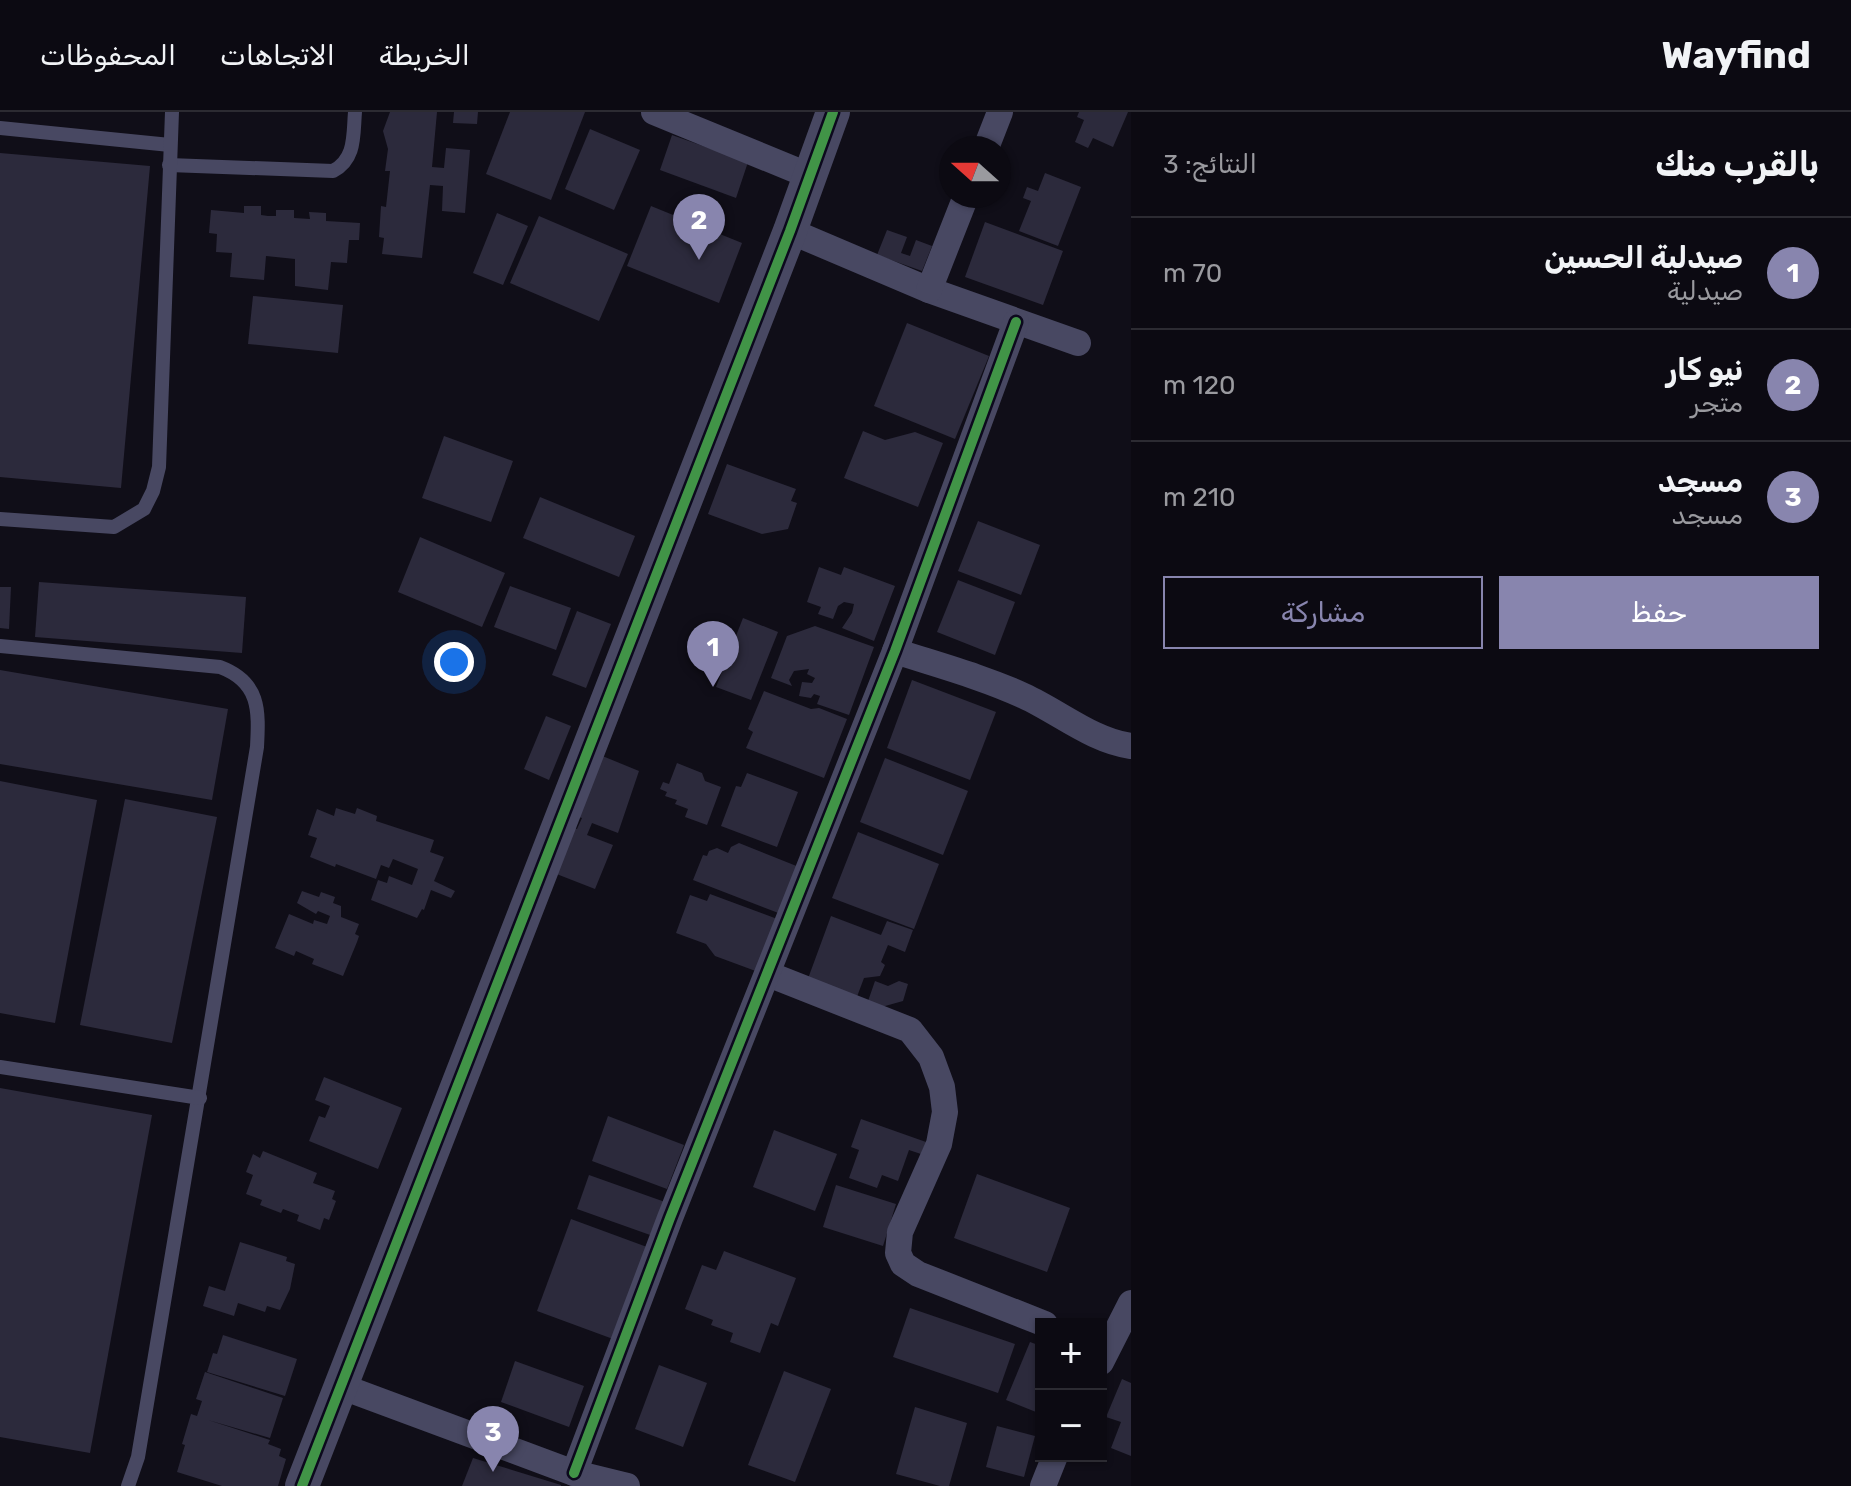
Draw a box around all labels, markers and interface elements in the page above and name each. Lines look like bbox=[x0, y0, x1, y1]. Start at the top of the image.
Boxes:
text: Wayfind bbox=[1662, 32, 1811, 78]
text: المحفوظات bbox=[40, 39, 176, 72]
text: الاتجاهات bbox=[220, 39, 335, 72]
text: الخريطة bbox=[379, 39, 470, 72]
north arrow bbox=[939, 136, 1011, 208]
text: بالقرب منك bbox=[1655, 144, 1819, 185]
text: النتائج: 3 bbox=[1163, 149, 1257, 180]
pin: 2 bbox=[673, 194, 725, 260]
text: صيدلية الحسين bbox=[1544, 240, 1743, 276]
text: 70 m bbox=[1163, 258, 1222, 289]
text: 1 bbox=[1787, 258, 1799, 289]
text: صيدلية bbox=[1667, 276, 1743, 307]
text: نيو كار bbox=[1666, 352, 1743, 388]
text: 120 m bbox=[1163, 370, 1235, 401]
text: 2 bbox=[1785, 370, 1801, 401]
text: متجر bbox=[1691, 388, 1743, 419]
text: مسجد bbox=[1658, 464, 1743, 500]
text: 210 m bbox=[1163, 482, 1235, 513]
text: 3 bbox=[1784, 482, 1802, 513]
text: مسجد bbox=[1671, 500, 1743, 531]
button: مشاركة bbox=[1163, 576, 1483, 649]
button: حفظ bbox=[1499, 576, 1819, 649]
pin: 1 bbox=[687, 621, 739, 687]
your location bbox=[434, 642, 474, 682]
map controls bbox=[1035, 1318, 1107, 1462]
button: + bbox=[1035, 1318, 1107, 1390]
button: − bbox=[1035, 1390, 1107, 1462]
pin: 3 bbox=[467, 1406, 519, 1472]

